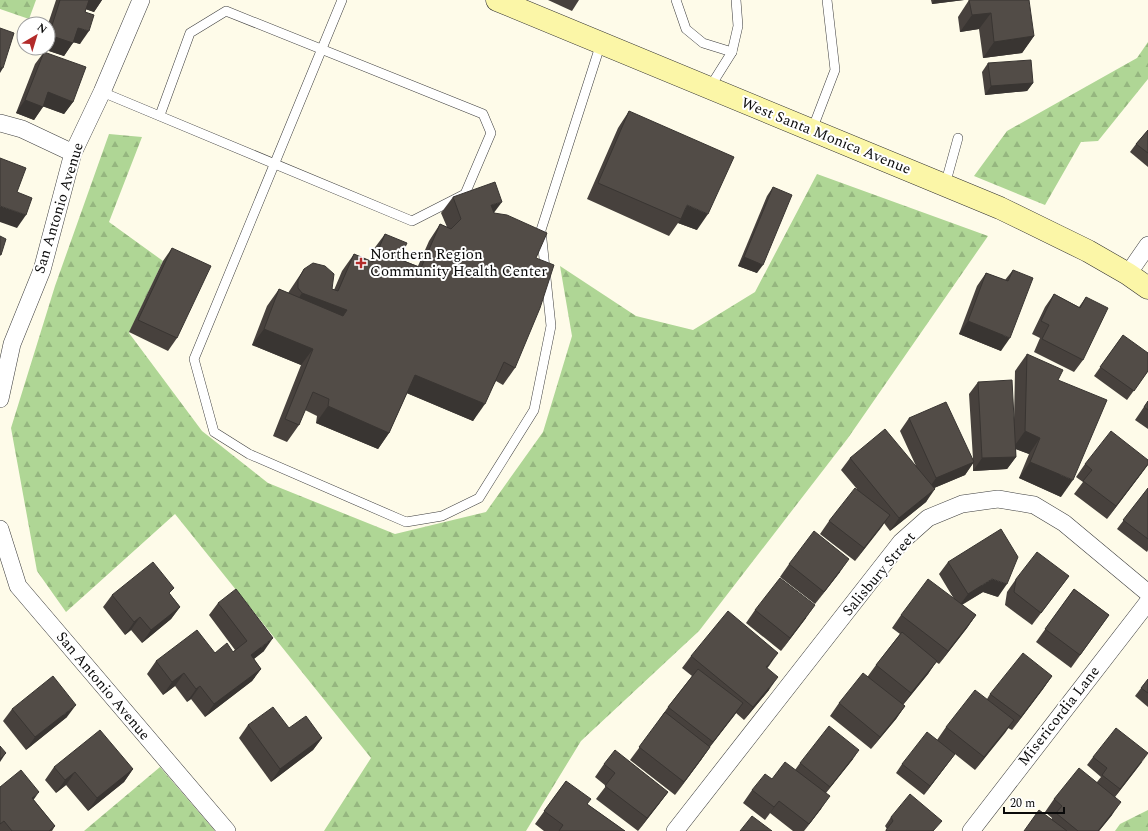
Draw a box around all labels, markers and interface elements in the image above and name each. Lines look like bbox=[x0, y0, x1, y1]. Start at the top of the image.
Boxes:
north arrow bbox=[16, 16, 56, 56]
text: N bbox=[33, 19, 51, 38]
street label: West Santa Monica Avenue bbox=[738, 91, 914, 181]
street label: San Antonio Avenue bbox=[28, 140, 90, 276]
place label: Northern Region Community Health Center bbox=[370, 243, 547, 283]
marker: Northern Region Community Health Center bbox=[355, 257, 367, 269]
street label: Salisbury Street bbox=[837, 527, 921, 621]
street label: San Antonio Avenue bbox=[50, 626, 156, 746]
street label: Misericordia Lane bbox=[1012, 661, 1106, 771]
scale bar bbox=[1004, 789, 1064, 815]
text: 20 m bbox=[1010, 794, 1035, 813]

